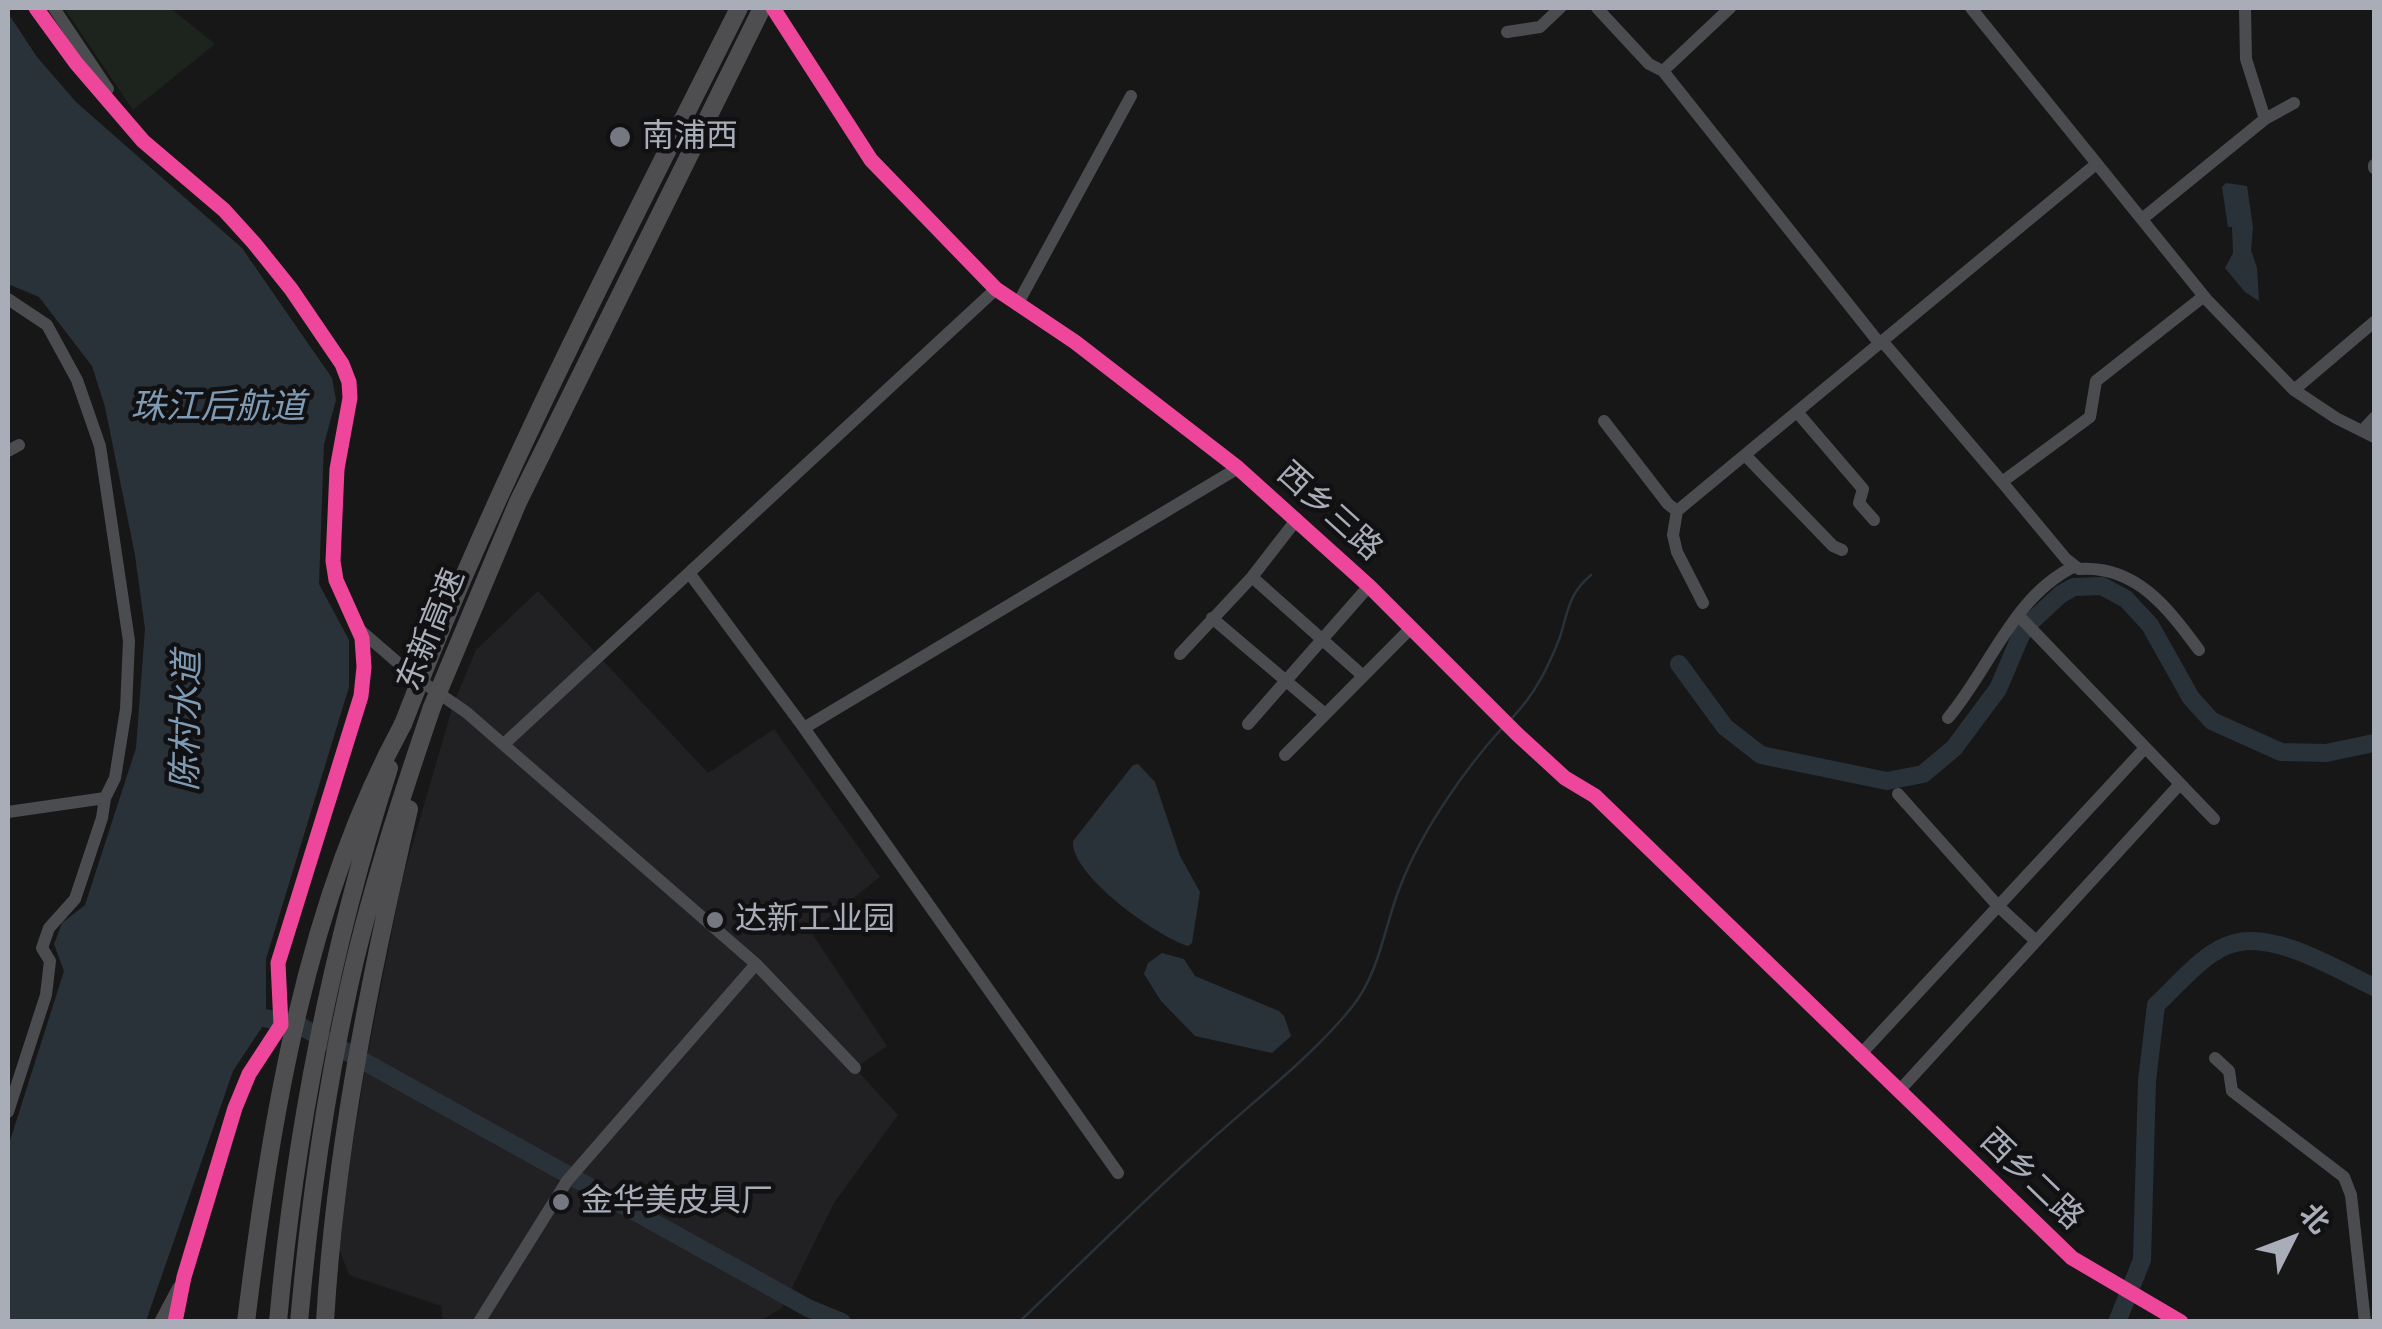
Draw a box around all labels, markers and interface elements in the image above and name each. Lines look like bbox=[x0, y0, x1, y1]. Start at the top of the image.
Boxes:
place label: 南浦西 bbox=[642, 118, 738, 156]
marker: 南浦西 bbox=[607, 124, 633, 150]
water label: 珠江后航道 bbox=[131, 387, 305, 429]
street label: 西乡三路 bbox=[1269, 455, 1389, 569]
street label: 东新高速 bbox=[390, 563, 474, 697]
water label: 陈村水道 bbox=[166, 651, 210, 791]
place label: 达新工业园 bbox=[735, 901, 895, 939]
marker: 达新工业园 bbox=[704, 909, 726, 931]
street label: 西乡二路 bbox=[1972, 1122, 2090, 1238]
place label: 金华美皮具厂 bbox=[581, 1183, 773, 1221]
north arrow bbox=[2242, 1189, 2342, 1289]
marker: 金华美皮具厂 bbox=[550, 1191, 572, 1213]
text: 北 bbox=[2294, 1198, 2336, 1239]

